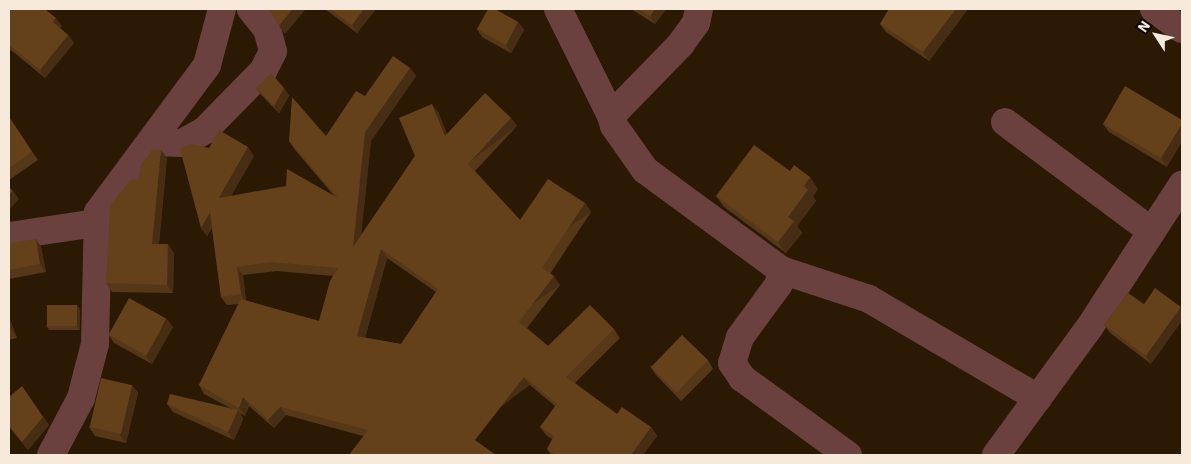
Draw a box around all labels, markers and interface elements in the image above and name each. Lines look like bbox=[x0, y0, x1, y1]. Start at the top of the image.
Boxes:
north arrow bbox=[1131, 10, 1181, 60]
text: N bbox=[1133, 17, 1154, 36]

